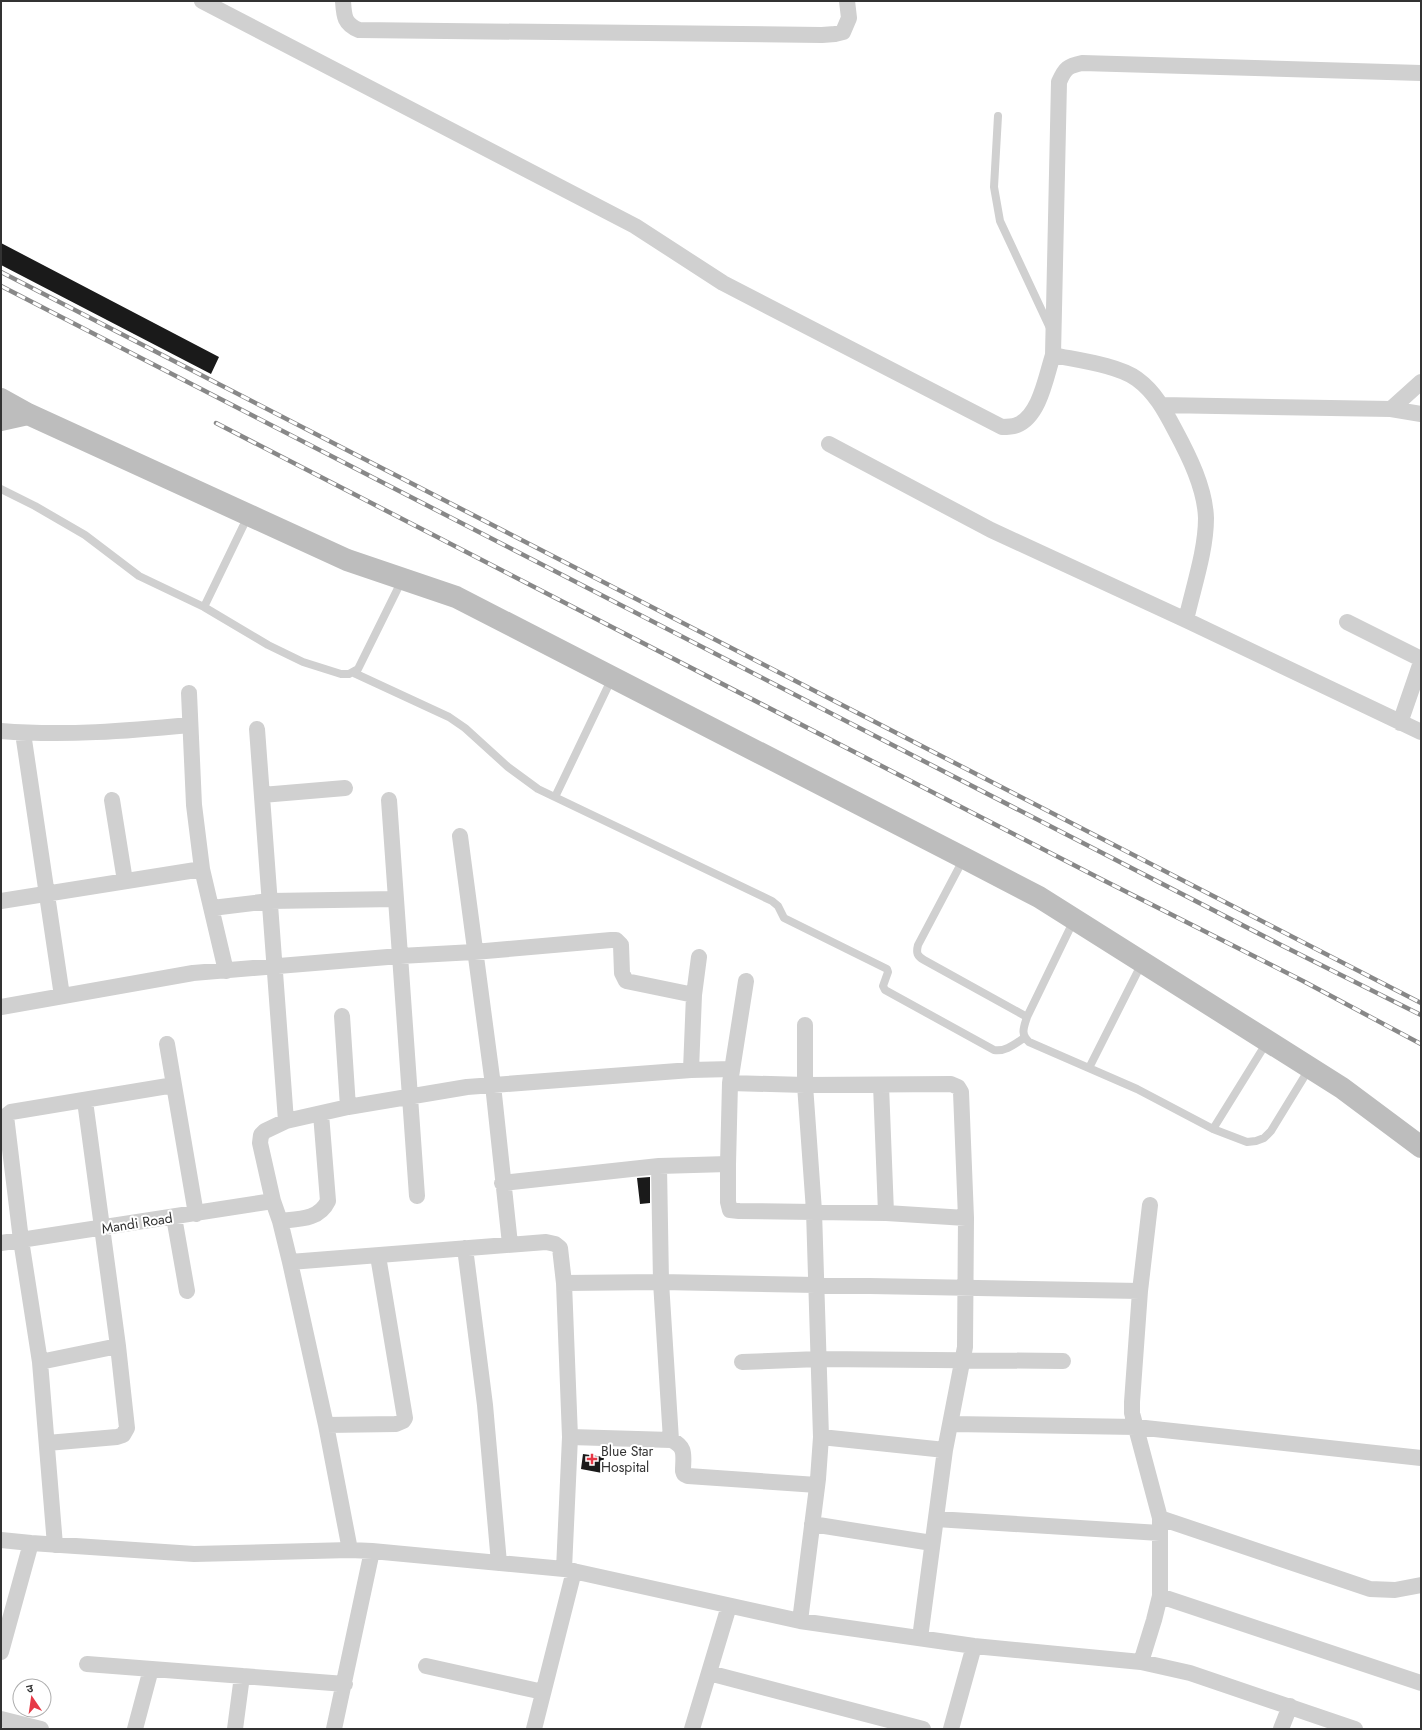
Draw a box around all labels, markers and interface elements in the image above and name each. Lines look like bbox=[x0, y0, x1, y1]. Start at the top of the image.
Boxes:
street label: Mandi Road bbox=[100, 1208, 174, 1238]
place label: Blue Star Hospital bbox=[601, 1441, 654, 1477]
marker: Blue Star Hospital bbox=[586, 1453, 598, 1465]
north arrow bbox=[12, 1678, 52, 1718]
text: उ bbox=[25, 1680, 35, 1697]

